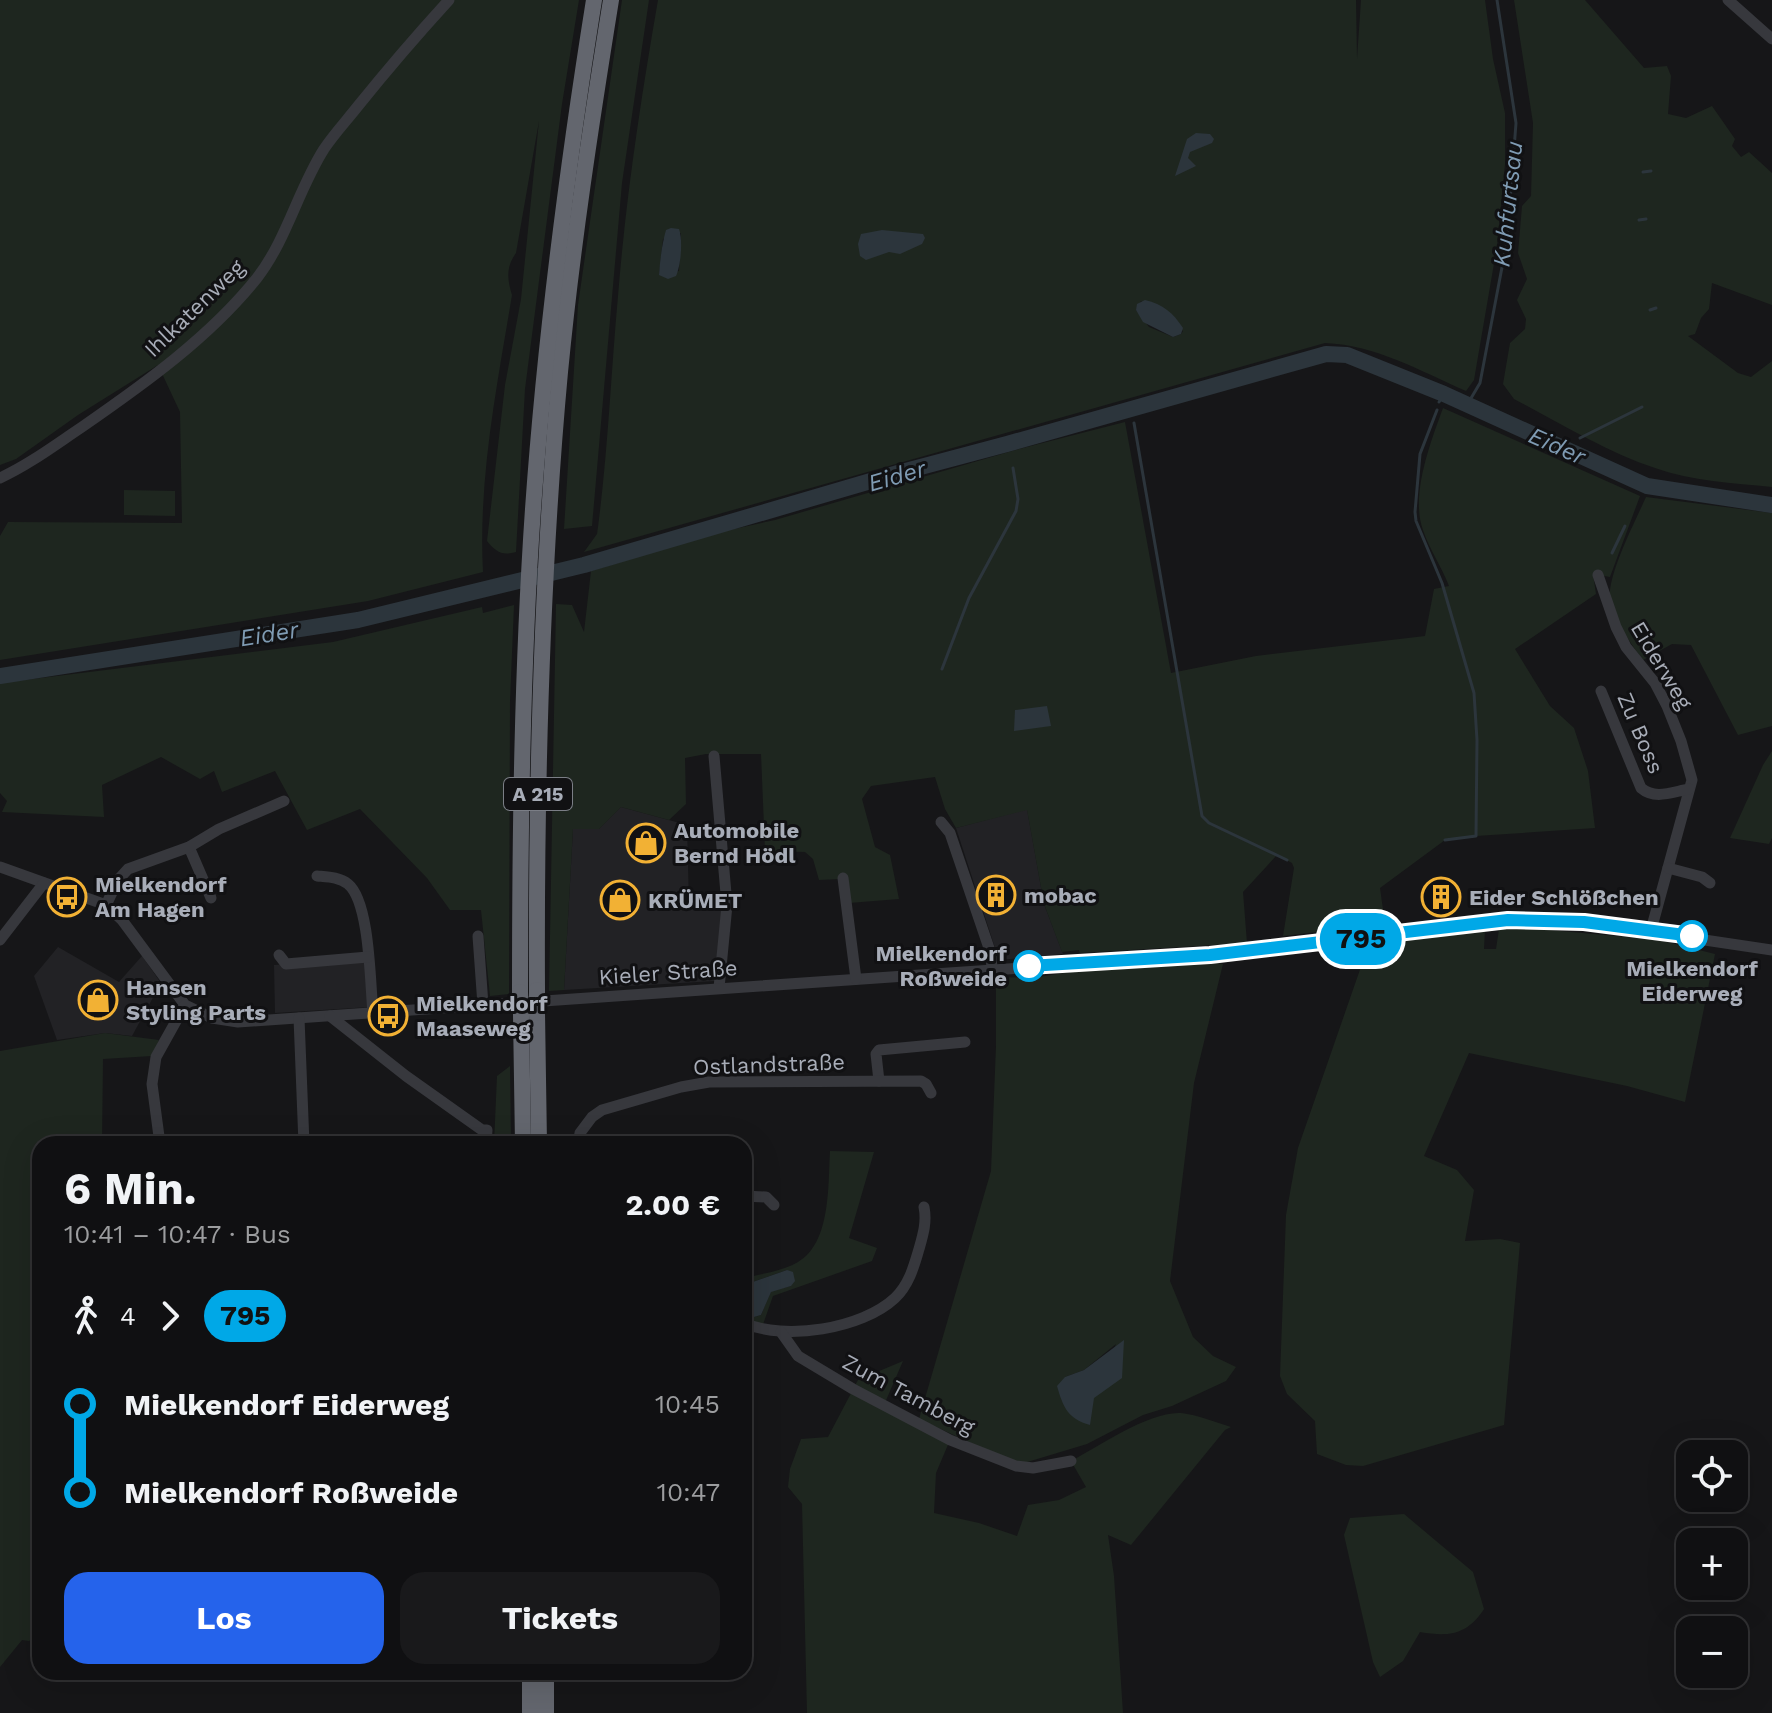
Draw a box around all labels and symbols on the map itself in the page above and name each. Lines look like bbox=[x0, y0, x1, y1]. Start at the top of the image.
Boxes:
water label: Kuhfurtsau bbox=[1487, 140, 1529, 268]
street label: Ihlkatenweg bbox=[139, 254, 250, 362]
water label: Eider bbox=[1524, 421, 1591, 471]
water label: Eider bbox=[865, 454, 931, 498]
water label: Eider bbox=[238, 615, 302, 652]
street label: Eiderweg bbox=[1626, 617, 1698, 714]
street label: Zu Boss bbox=[1612, 689, 1669, 777]
road number: A 215 bbox=[504, 778, 572, 810]
place label: Automobile Bernd Hödl bbox=[674, 818, 799, 868]
shop icon: Automobile Bernd Hödl bbox=[625, 822, 667, 864]
place label: Mielkendorf Am Hagen bbox=[95, 872, 227, 922]
building icon: mobac bbox=[975, 874, 1017, 916]
bus stop icon: Mielkendorf Am Hagen bbox=[46, 876, 88, 918]
building icon: Eider Schlößchen bbox=[1420, 876, 1462, 918]
shop icon: KRÜMET bbox=[599, 879, 641, 921]
place label: mobac bbox=[1024, 883, 1097, 908]
place label: Eider Schlößchen bbox=[1469, 885, 1659, 910]
place label: KRÜMET bbox=[648, 888, 742, 913]
line badge: 795 bbox=[1315, 913, 1407, 965]
marker: Mielkendorf Eiderweg bbox=[1677, 921, 1707, 951]
place label: Mielkendorf Roßweide bbox=[875, 941, 1008, 991]
marker: Mielkendorf Roßweide bbox=[1014, 951, 1044, 981]
street label: Kieler Straße bbox=[598, 955, 738, 990]
place label: Mielkendorf Eiderweg bbox=[1626, 956, 1759, 1006]
place label: Hansen Styling Parts bbox=[126, 975, 266, 1025]
shop icon: Hansen Styling Parts bbox=[77, 979, 119, 1021]
place label: Mielkendorf Maaseweg bbox=[416, 991, 548, 1041]
bus stop icon: Mielkendorf Maaseweg bbox=[367, 995, 409, 1037]
street label: Ostlandstraße bbox=[693, 1049, 845, 1080]
street label: Zum Tamberg bbox=[838, 1349, 979, 1440]

